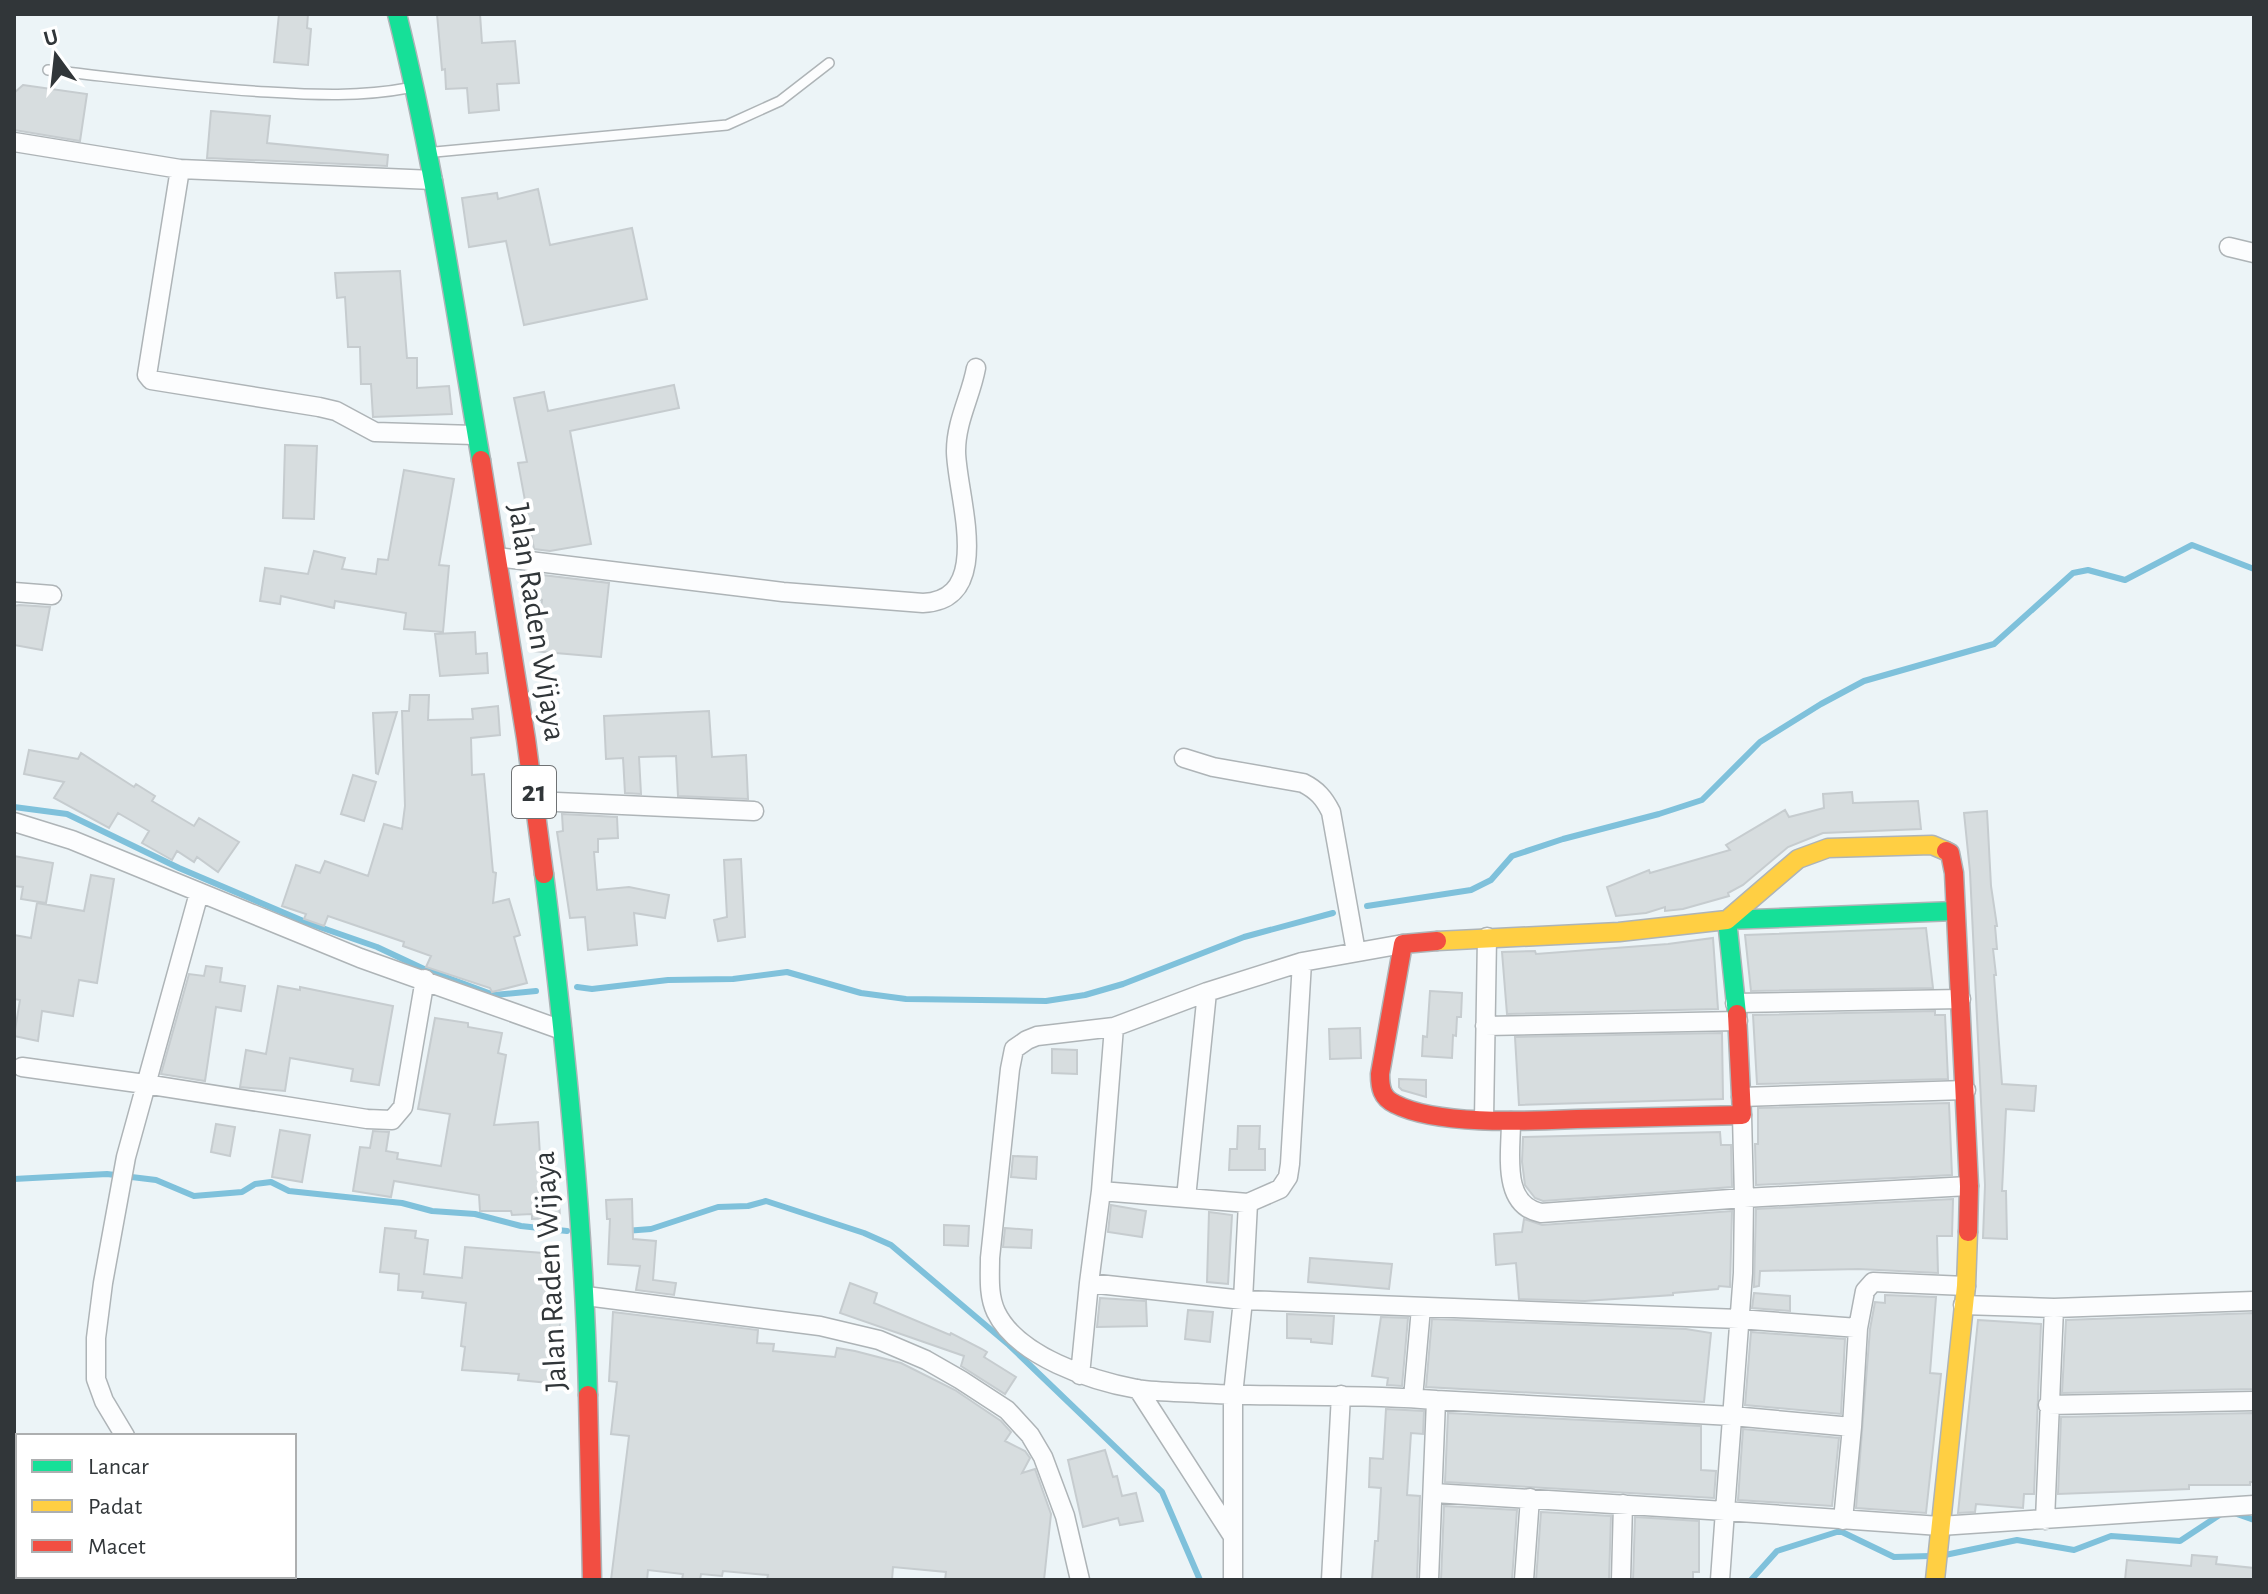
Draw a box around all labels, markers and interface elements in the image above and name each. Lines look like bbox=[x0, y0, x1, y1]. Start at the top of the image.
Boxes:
north arrow bbox=[16, 16, 96, 96]
text: U bbox=[41, 25, 61, 50]
street label: Jalan Raden Wijaya bbox=[502, 501, 572, 743]
road number: 21 bbox=[512, 766, 556, 818]
street label: Jalan Raden Wijaya bbox=[528, 1150, 572, 1392]
legend bbox=[16, 1434, 296, 1578]
text: Lancar bbox=[88, 1455, 149, 1479]
text: Padat bbox=[88, 1495, 142, 1519]
text: Macet bbox=[88, 1535, 146, 1559]

